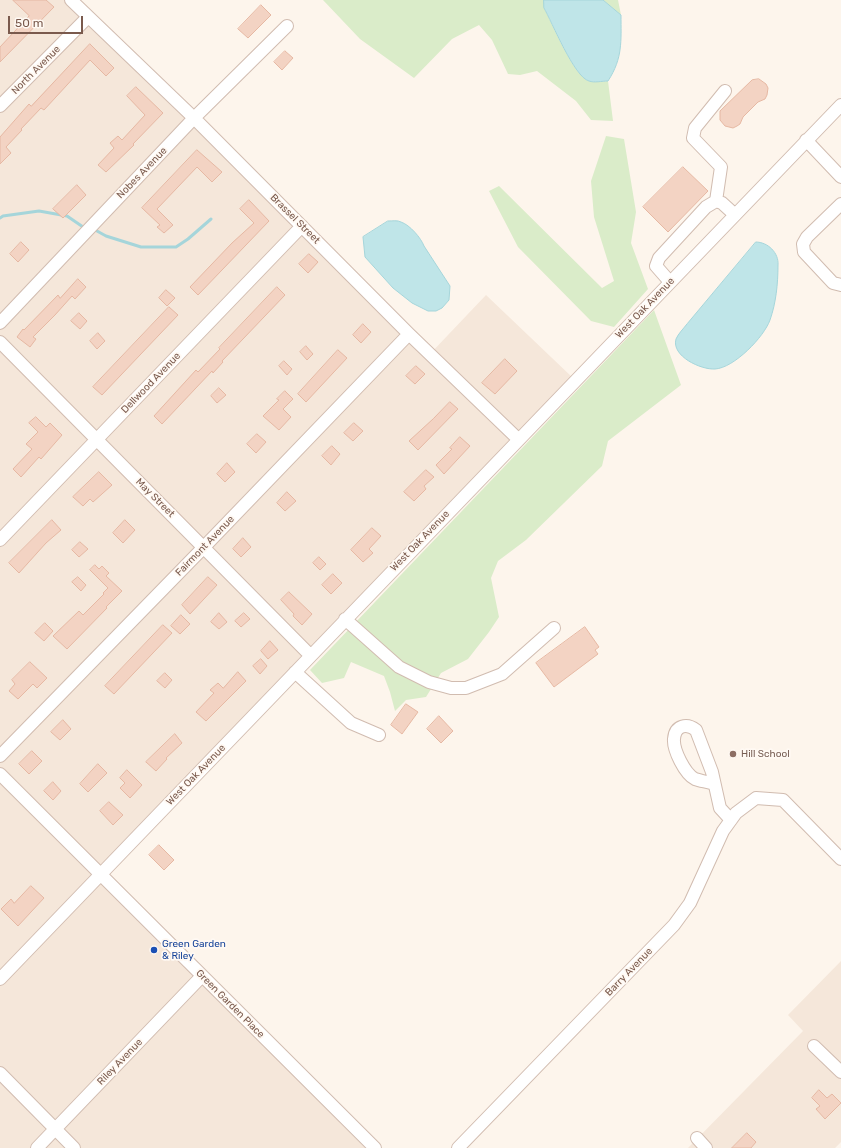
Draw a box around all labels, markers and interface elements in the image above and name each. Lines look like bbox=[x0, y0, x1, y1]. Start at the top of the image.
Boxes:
scale bar bbox=[10, 8, 85, 34]
text: 50 m bbox=[15, 16, 43, 30]
street label: North Avenue bbox=[9, 43, 63, 97]
street label: Nobes Avenue bbox=[114, 145, 170, 201]
street label: Brassel Street bbox=[268, 192, 322, 246]
street label: West Oak Avenue bbox=[613, 275, 677, 341]
street label: Dellwood Avenue bbox=[119, 350, 183, 416]
street label: May Street bbox=[133, 476, 177, 520]
street label: West Oak Avenue bbox=[388, 508, 452, 574]
street label: Fairmont Avenue bbox=[173, 513, 237, 579]
street label: West Oak Avenue bbox=[164, 742, 228, 808]
place label: Hill School bbox=[741, 748, 790, 760]
marker: Hill School bbox=[728, 749, 738, 759]
place label: Green Garden & Riley bbox=[162, 938, 226, 962]
marker: Green Garden & Riley bbox=[149, 945, 159, 955]
street label: Barry Avenue bbox=[603, 945, 655, 999]
street label: Green Garden Place bbox=[193, 967, 267, 1041]
street label: Riley Avenue bbox=[95, 1036, 145, 1088]

